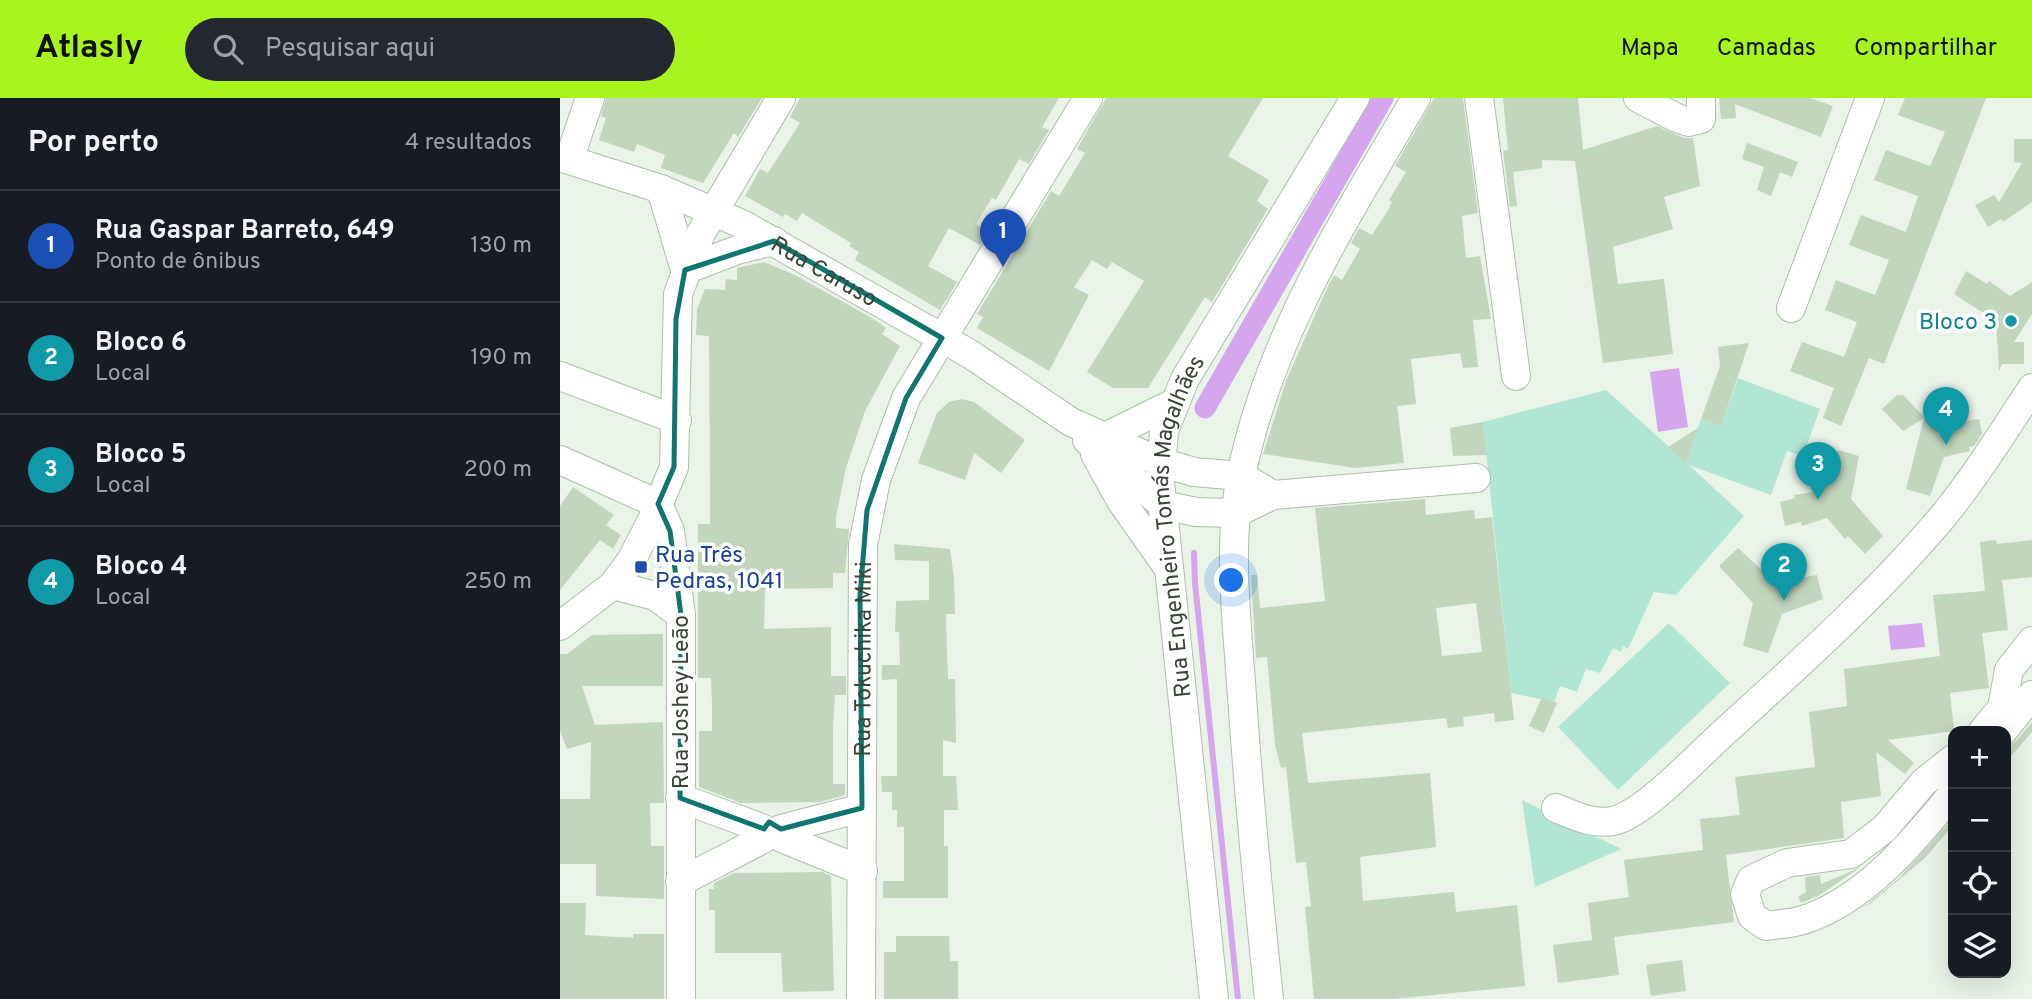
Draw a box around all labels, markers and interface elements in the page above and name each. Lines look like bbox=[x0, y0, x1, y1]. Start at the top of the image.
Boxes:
search box bbox=[185, 18, 675, 81]
text: Atlasly bbox=[35, 28, 143, 70]
icon: search bbox=[209, 30, 247, 68]
text: Pesquisar aqui bbox=[265, 33, 435, 66]
text: Mapa bbox=[1621, 34, 1679, 64]
text: Camadas bbox=[1717, 34, 1816, 64]
text: Compartilhar bbox=[1854, 34, 1997, 64]
text: Por perto bbox=[28, 125, 159, 162]
text: 4 resultados bbox=[405, 129, 532, 158]
pin: 1 bbox=[980, 209, 1026, 267]
text: Rua Gaspar Barreto, 649 bbox=[95, 215, 395, 248]
street label: Rua Caruso bbox=[765, 231, 882, 315]
text: 1 bbox=[46, 232, 56, 261]
text: 130 m bbox=[470, 232, 532, 261]
text: Ponto de ônibus bbox=[95, 248, 261, 277]
place label: Bloco 3 bbox=[1919, 309, 1997, 338]
marker: Bloco 3 bbox=[2003, 313, 2019, 329]
text: Bloco 6 bbox=[95, 327, 187, 360]
text: 2 bbox=[44, 344, 58, 373]
text: 190 m bbox=[470, 344, 532, 373]
street label: Rua Engenheiro Tomás Magalhães bbox=[1148, 351, 1213, 699]
text: Local bbox=[95, 360, 150, 389]
pin: 4 bbox=[1923, 387, 1969, 445]
text: Bloco 5 bbox=[95, 439, 187, 472]
pin: 3 bbox=[1795, 442, 1841, 500]
text: 3 bbox=[44, 456, 58, 485]
text: 200 m bbox=[464, 456, 532, 485]
text: Local bbox=[95, 472, 150, 501]
place label: Rua Três Pedras, 1041 bbox=[655, 542, 783, 597]
pin: 2 bbox=[1761, 543, 1807, 601]
text: Bloco 4 bbox=[95, 551, 187, 584]
marker: Rua Três Pedras, 1041 bbox=[633, 559, 649, 575]
street label: Rua Tokuchika Miki bbox=[850, 561, 880, 757]
your location bbox=[1214, 563, 1248, 597]
text: 4 bbox=[44, 568, 58, 597]
text: 250 m bbox=[464, 568, 532, 597]
text: Local bbox=[95, 584, 150, 613]
street label: Rua Joshey Leão bbox=[668, 615, 697, 789]
map controls bbox=[1948, 726, 2011, 978]
button: + bbox=[1948, 726, 2011, 789]
button: − bbox=[1948, 789, 2011, 852]
button: locate bbox=[1948, 852, 2011, 915]
button: layers bbox=[1948, 915, 2011, 978]

